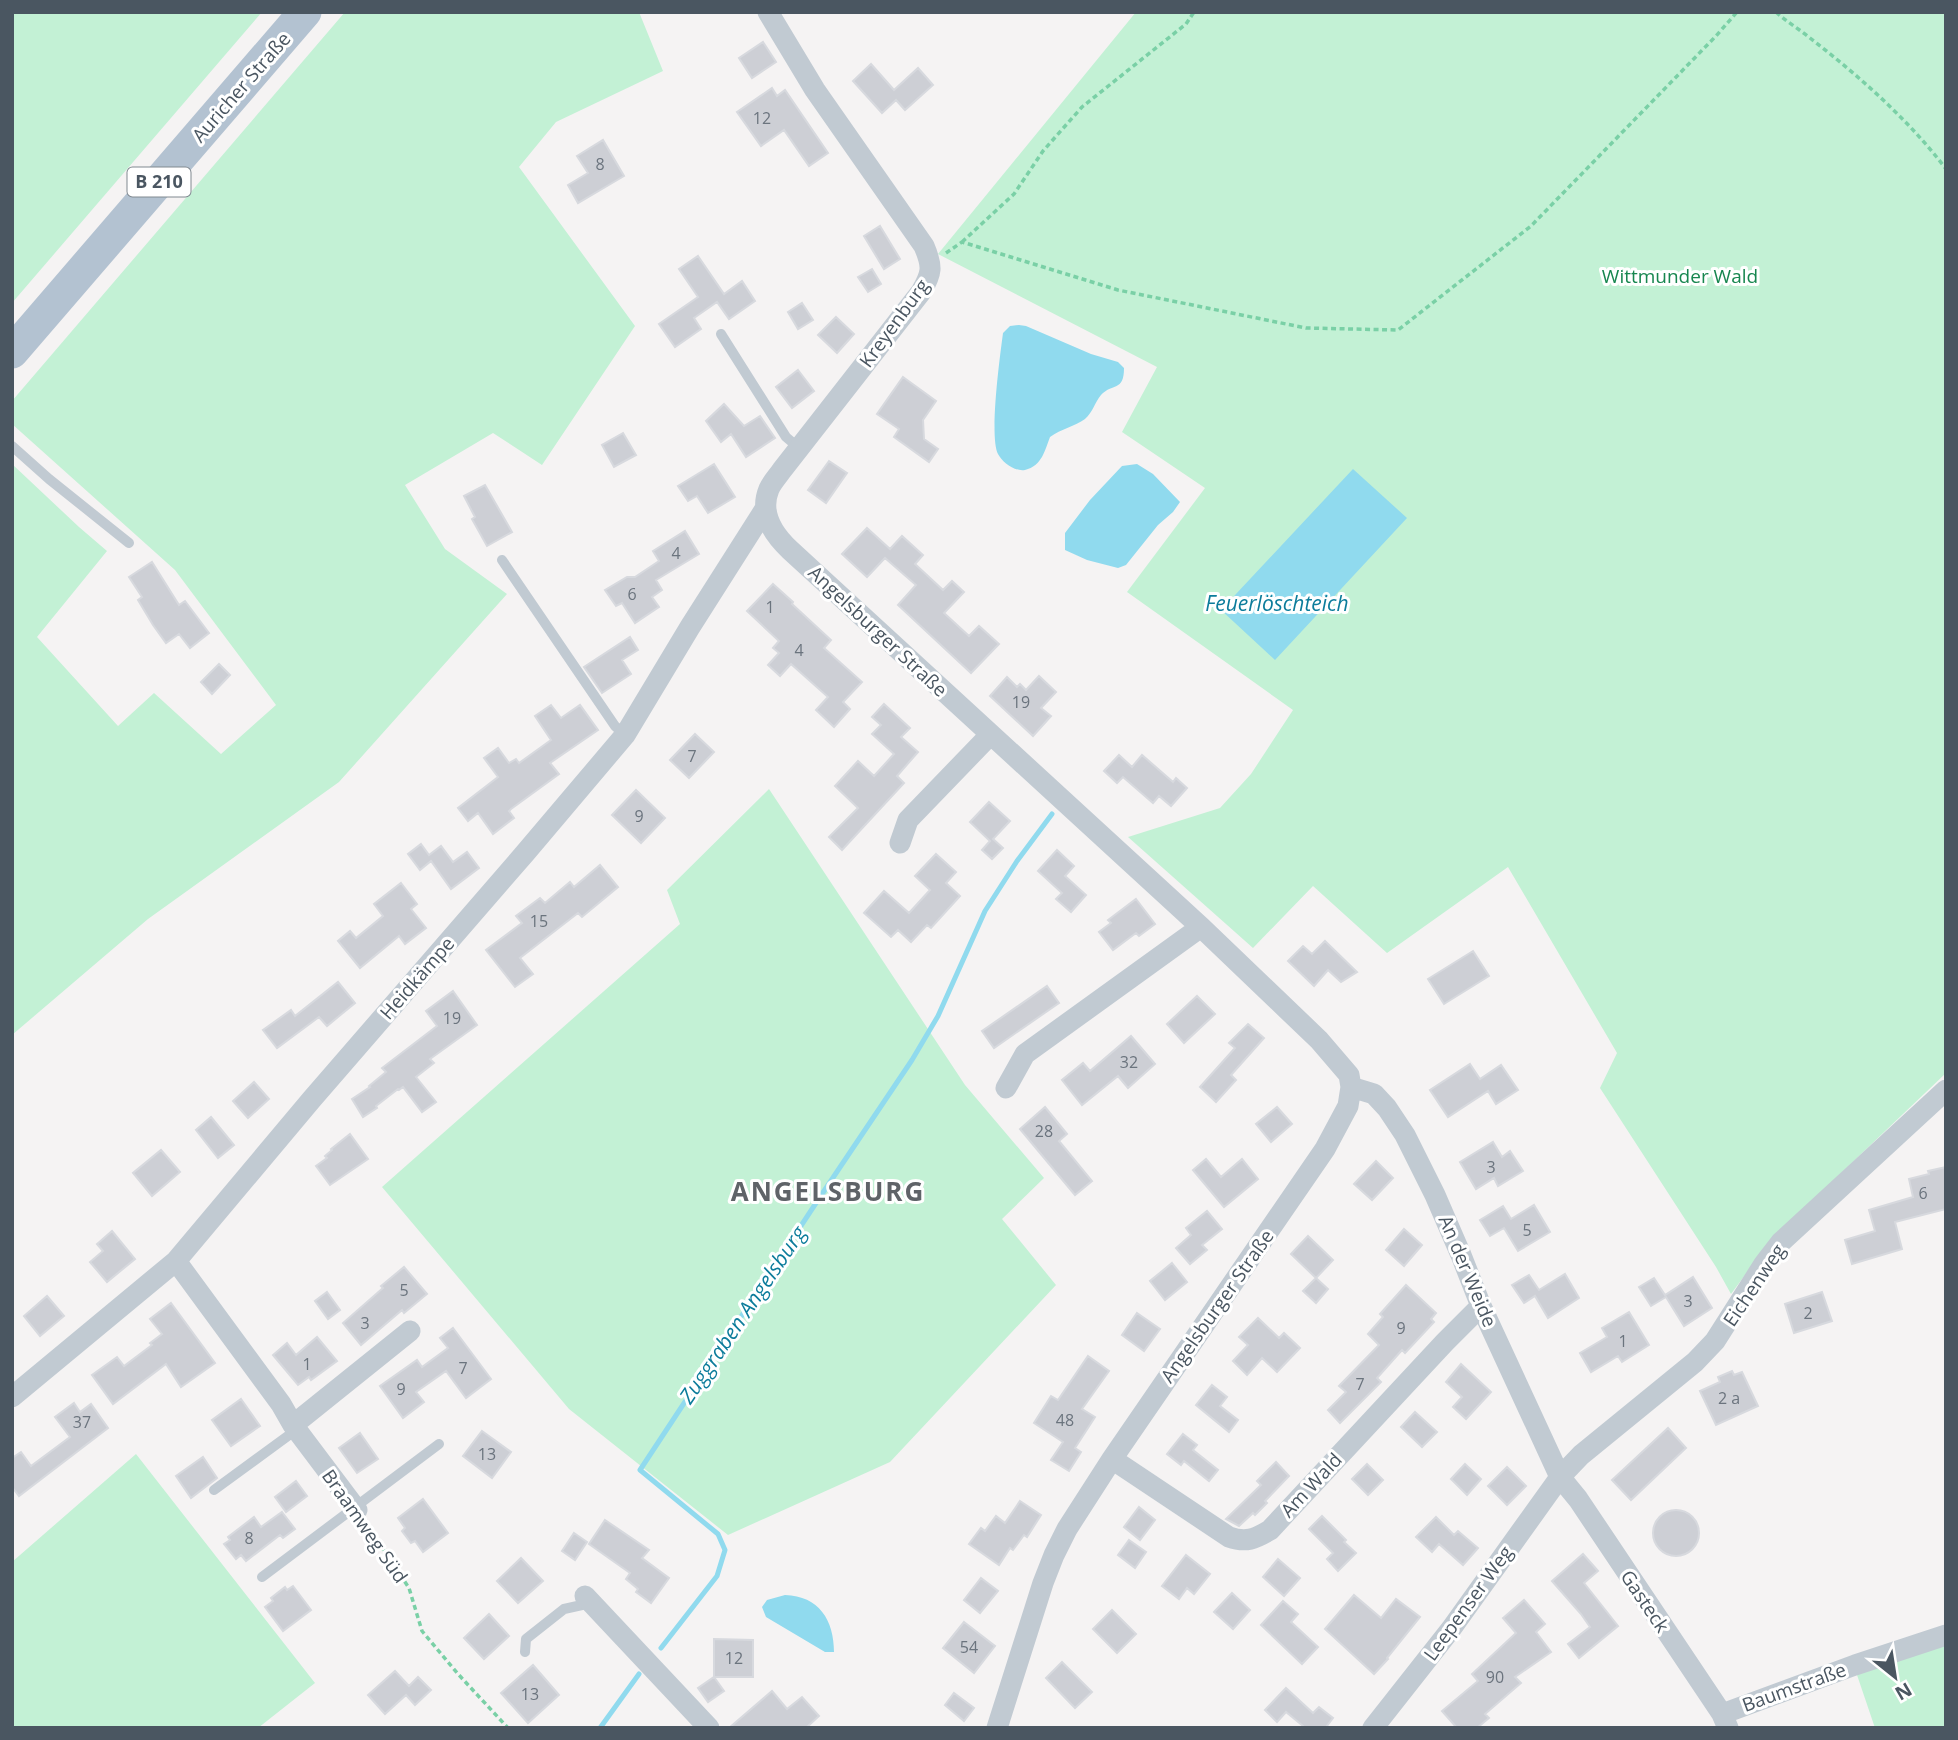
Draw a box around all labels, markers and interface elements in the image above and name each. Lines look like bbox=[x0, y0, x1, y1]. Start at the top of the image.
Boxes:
street label: Auricher Straße bbox=[186, 26, 296, 148]
house number: 12 bbox=[753, 107, 771, 129]
house number: 8 bbox=[595, 153, 605, 175]
road number: B 210 bbox=[128, 168, 190, 196]
park label: Wittmunder Wald bbox=[1602, 263, 1758, 289]
street label: Kreyenburg bbox=[853, 274, 935, 372]
house number: 4 bbox=[671, 542, 681, 564]
street label: Angelsburger Straße bbox=[803, 560, 953, 702]
house number: 6 bbox=[627, 583, 637, 605]
water label: Feuerlöschteich bbox=[1205, 589, 1349, 617]
house number: 1 bbox=[765, 596, 775, 618]
house number: 4 bbox=[794, 639, 804, 661]
house number: 19 bbox=[1012, 691, 1030, 713]
house number: 7 bbox=[687, 745, 697, 767]
house number: 9 bbox=[634, 805, 644, 827]
house number: 15 bbox=[530, 910, 548, 932]
street label: Heidkämpe bbox=[374, 931, 460, 1025]
house number: 19 bbox=[443, 1007, 461, 1029]
house number: 32 bbox=[1120, 1051, 1138, 1073]
house number: 28 bbox=[1035, 1120, 1053, 1142]
house number: 3 bbox=[1486, 1156, 1496, 1178]
district label: ANGELSBURG bbox=[731, 1173, 925, 1209]
house number: 6 bbox=[1918, 1182, 1928, 1204]
street label: An der Weide bbox=[1433, 1211, 1503, 1331]
water label: Zuggraben Angelsburg bbox=[672, 1219, 813, 1409]
house number: 5 bbox=[1522, 1219, 1532, 1241]
street label: Angelsburger Straße bbox=[1154, 1224, 1280, 1388]
street label: Eichenweg bbox=[1717, 1239, 1791, 1331]
house number: 5 bbox=[399, 1279, 409, 1301]
house number: 3 bbox=[1683, 1290, 1693, 1312]
house number: 2 bbox=[1803, 1302, 1813, 1324]
house number: 3 bbox=[360, 1312, 370, 1334]
house number: 9 bbox=[1396, 1317, 1406, 1339]
house number: 1 bbox=[1618, 1330, 1628, 1352]
house number: 1 bbox=[302, 1353, 312, 1375]
house number: 7 bbox=[458, 1357, 468, 1379]
house number: 7 bbox=[1355, 1373, 1365, 1395]
house number: 9 bbox=[396, 1378, 406, 1400]
house number: 2 a bbox=[1718, 1387, 1740, 1409]
house number: 48 bbox=[1056, 1409, 1074, 1431]
house number: 37 bbox=[73, 1411, 91, 1433]
house number: 13 bbox=[478, 1443, 496, 1465]
street label: Am Wald bbox=[1275, 1447, 1347, 1523]
street label: Braamweg Süd bbox=[316, 1464, 414, 1588]
house number: 8 bbox=[244, 1527, 254, 1549]
street label: Leepenser Weg bbox=[1417, 1540, 1519, 1666]
street label: Gasteck bbox=[1615, 1565, 1675, 1637]
house number: 54 bbox=[960, 1636, 978, 1658]
north arrow bbox=[1860, 1642, 1930, 1712]
house number: 12 bbox=[725, 1647, 743, 1669]
street label: Baumstraße bbox=[1738, 1656, 1850, 1718]
house number: 90 bbox=[1486, 1666, 1504, 1688]
text: N bbox=[1890, 1677, 1917, 1707]
house number: 13 bbox=[521, 1683, 539, 1705]

